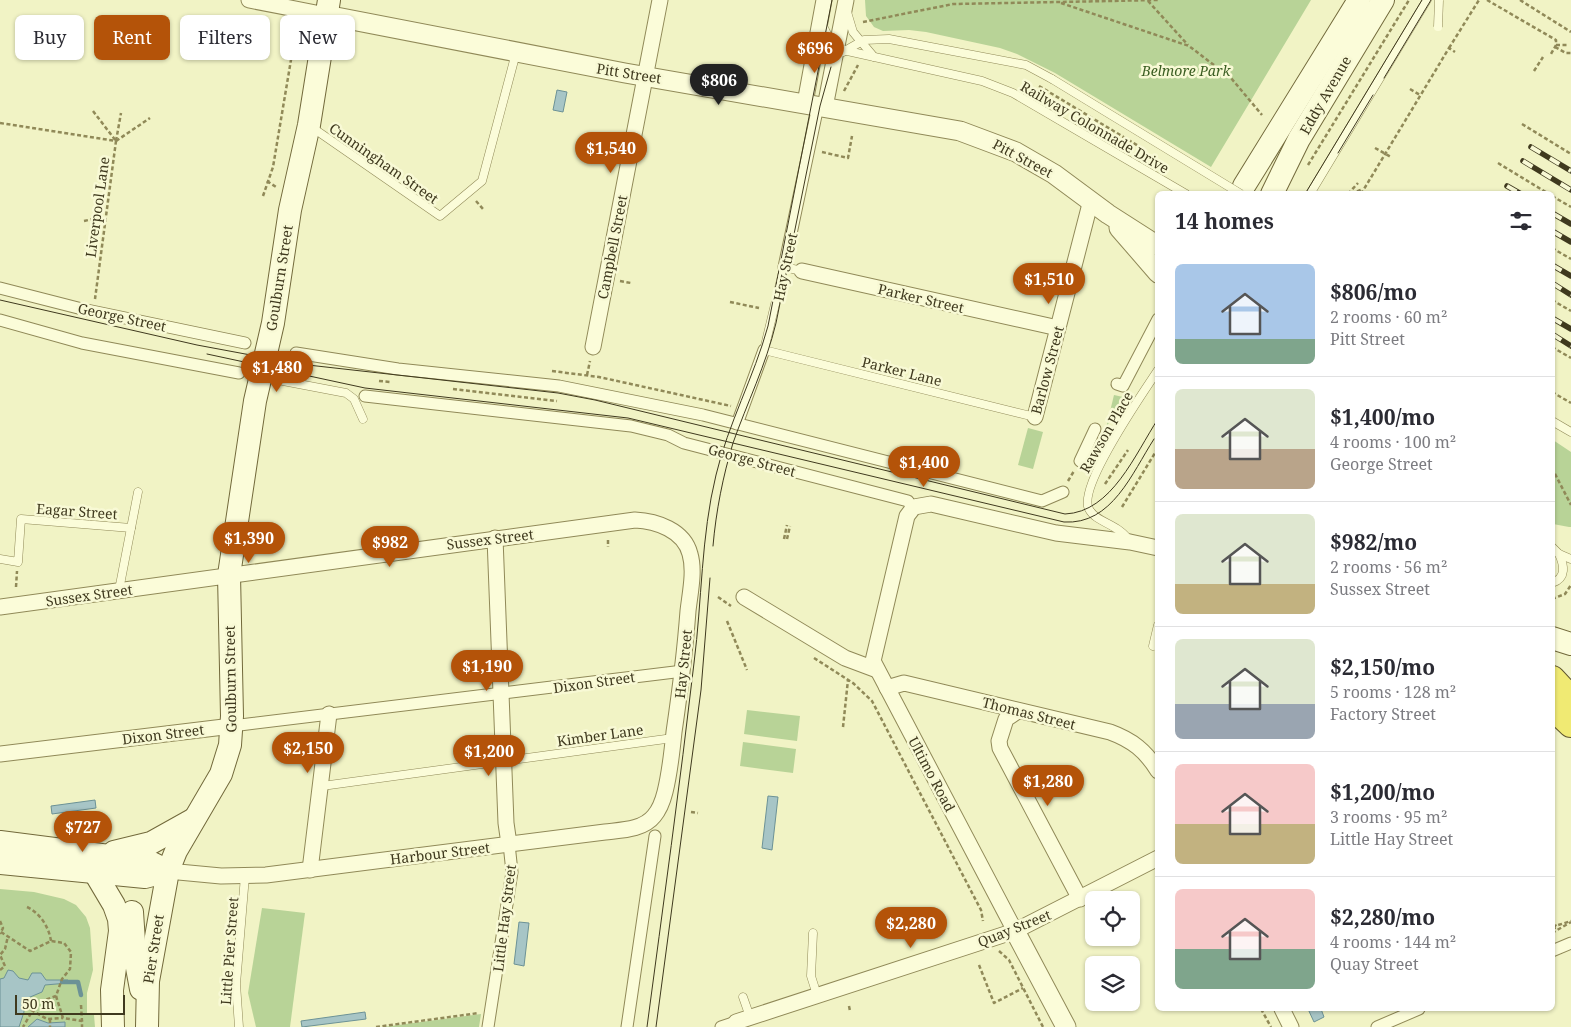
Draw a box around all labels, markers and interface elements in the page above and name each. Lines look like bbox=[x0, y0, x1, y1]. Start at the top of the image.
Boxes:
chip: Buy bbox=[15, 15, 84, 60]
chip: Rent bbox=[94, 15, 170, 60]
chip: Filters bbox=[180, 15, 270, 60]
chip: New bbox=[280, 15, 355, 60]
pin: $696 bbox=[785, 32, 845, 74]
text: $696 bbox=[797, 37, 833, 59]
street label: Eddy Avenue bbox=[1295, 52, 1355, 138]
street label: Pitt Street bbox=[595, 58, 663, 88]
park label: Belmore Park bbox=[1140, 61, 1232, 80]
pin: $806 bbox=[689, 64, 749, 106]
text: $806 bbox=[701, 69, 737, 91]
street label: Railway Colonnade Drive bbox=[1017, 77, 1173, 177]
street label: Cunningham Street bbox=[326, 118, 442, 208]
pin: $1,540 bbox=[570, 132, 652, 174]
street label: Pitt Street bbox=[990, 134, 1056, 182]
text: $1,540 bbox=[586, 137, 636, 159]
street label: Liverpool Lane bbox=[81, 156, 113, 258]
street label: Campbell Street bbox=[593, 193, 631, 301]
text: 14 homes bbox=[1175, 207, 1274, 235]
icon: filters bbox=[1507, 207, 1535, 235]
street label: Goulburn Street bbox=[261, 224, 297, 332]
street label: Hay Street bbox=[769, 231, 802, 303]
pin: $1,510 bbox=[1008, 262, 1090, 305]
text: $1,510 bbox=[1024, 268, 1074, 290]
text: $806/mo bbox=[1330, 278, 1417, 306]
street label: Parker Street bbox=[876, 279, 966, 317]
icon: home bbox=[1215, 284, 1275, 344]
street label: George Street bbox=[76, 298, 168, 336]
text: 2 rooms · 60 m² bbox=[1330, 306, 1447, 328]
street label: Barlow Street bbox=[1026, 324, 1068, 416]
text: Pitt Street bbox=[1330, 328, 1405, 350]
pin: $1,480 bbox=[236, 350, 318, 393]
street label: Parker Lane bbox=[860, 352, 944, 390]
text: $1,480 bbox=[252, 356, 302, 378]
street label: Rawson Place bbox=[1075, 388, 1137, 476]
text: $1,400/mo bbox=[1330, 403, 1435, 431]
icon: home bbox=[1215, 409, 1275, 469]
text: 4 rooms · 100 m² bbox=[1330, 431, 1456, 453]
street label: George Street bbox=[706, 439, 798, 481]
pin: $1,400 bbox=[883, 446, 965, 488]
text: $1,400 bbox=[899, 451, 949, 473]
text: George Street bbox=[1330, 453, 1433, 475]
street label: Eagar Street bbox=[36, 499, 118, 523]
pin: $1,390 bbox=[208, 522, 290, 564]
street label: Sussex Street bbox=[445, 524, 535, 554]
pin: $982 bbox=[360, 526, 420, 568]
text: $1,390 bbox=[224, 527, 274, 549]
text: $982/mo bbox=[1330, 528, 1417, 556]
text: $982 bbox=[372, 531, 408, 553]
icon: home bbox=[1215, 534, 1275, 594]
text: 2 rooms · 56 m² bbox=[1330, 556, 1447, 578]
text: Sussex Street bbox=[1330, 578, 1430, 600]
street label: Sussex Street bbox=[44, 580, 134, 610]
street label: Goulburn Street bbox=[220, 625, 240, 733]
street label: Hay Street bbox=[670, 628, 696, 699]
pin: $1,190 bbox=[446, 650, 528, 692]
text: $2,150/mo bbox=[1330, 653, 1435, 681]
text: $1,190 bbox=[462, 655, 512, 677]
icon: home bbox=[1215, 659, 1275, 719]
street label: Dixon Street bbox=[552, 667, 636, 697]
text: 5 rooms · 128 m² bbox=[1330, 681, 1456, 703]
street label: Thomas Street bbox=[980, 692, 1078, 734]
text: Factory Street bbox=[1330, 703, 1436, 725]
street label: Dixon Street bbox=[121, 720, 205, 748]
street label: Kimber Lane bbox=[556, 720, 644, 750]
pin: $2,150 bbox=[267, 732, 349, 774]
street label: Ultimo Road bbox=[904, 733, 960, 815]
pin: $1,200 bbox=[448, 734, 530, 777]
text: $2,150 bbox=[283, 737, 333, 759]
text: $1,200 bbox=[464, 740, 514, 762]
pin: $1,280 bbox=[1007, 764, 1089, 807]
text: $1,280 bbox=[1023, 770, 1073, 792]
text: $1,200/mo bbox=[1330, 778, 1435, 806]
icon: home bbox=[1215, 784, 1275, 844]
text: 3 rooms · 95 m² bbox=[1330, 806, 1447, 828]
pin: $727 bbox=[53, 810, 113, 853]
text: $727 bbox=[65, 816, 101, 838]
text: Little Hay Street bbox=[1330, 828, 1453, 850]
street label: Harbour Street bbox=[389, 837, 491, 869]
street label: Little Hay Street bbox=[488, 863, 520, 973]
map controls bbox=[1085, 891, 1140, 1011]
button: locate bbox=[1085, 891, 1140, 946]
street label: Little Pier Street bbox=[216, 896, 242, 1006]
text: $2,280/mo bbox=[1330, 903, 1435, 931]
street label: Quay Street bbox=[975, 905, 1054, 951]
pin: $2,280 bbox=[870, 906, 952, 949]
icon: home bbox=[1215, 909, 1275, 969]
text: $2,280 bbox=[886, 912, 936, 934]
street label: Pier Street bbox=[138, 913, 168, 985]
text: 4 rooms · 144 m² bbox=[1330, 931, 1456, 953]
text: Quay Street bbox=[1330, 953, 1419, 975]
button: layers bbox=[1085, 956, 1140, 1011]
scale bar bbox=[15, 992, 125, 1015]
text: 50 m bbox=[22, 994, 55, 1013]

